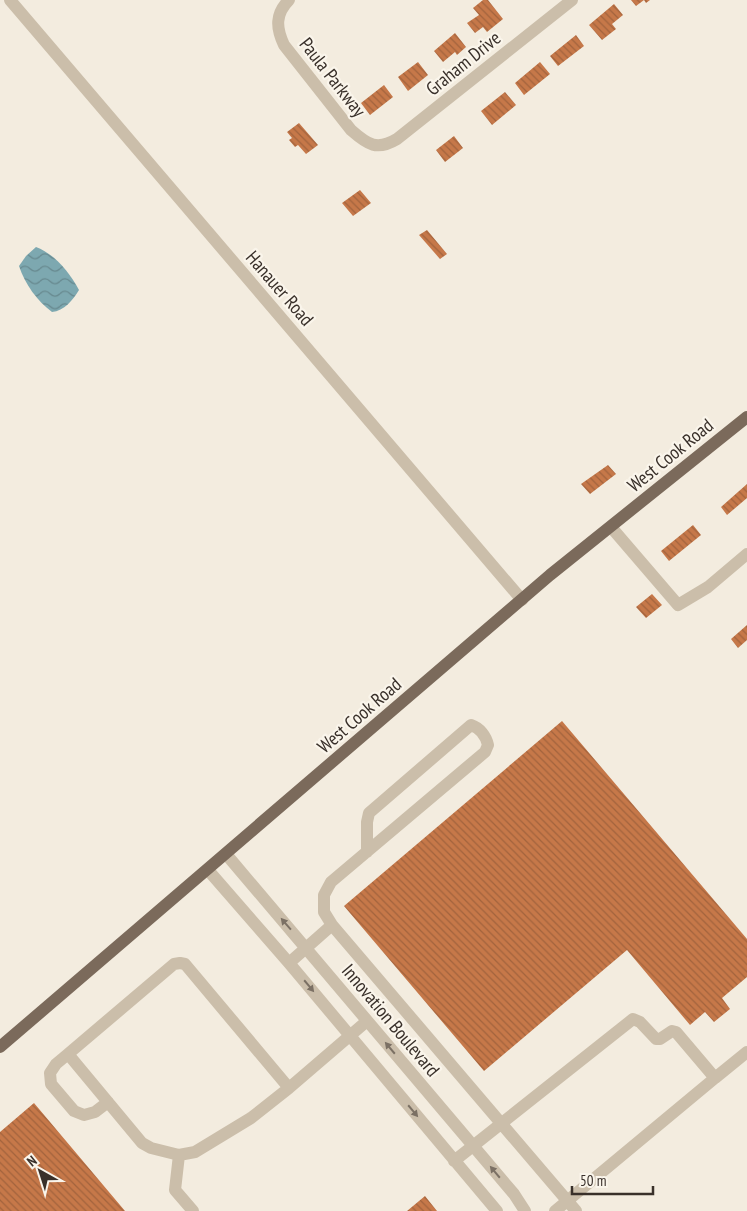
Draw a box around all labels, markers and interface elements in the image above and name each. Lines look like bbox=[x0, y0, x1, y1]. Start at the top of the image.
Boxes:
street label: Graham Drive bbox=[421, 26, 505, 100]
street label: Paula Parkway bbox=[295, 33, 372, 122]
street label: Hanauer Road bbox=[241, 246, 319, 330]
street label: West Cook Road bbox=[622, 413, 718, 497]
street label: West Cook Road bbox=[312, 672, 406, 758]
one-way arrow bbox=[281, 918, 292, 930]
street label: Innovation Boulevard bbox=[337, 959, 445, 1081]
one-way arrow bbox=[303, 980, 314, 993]
one-way arrow bbox=[385, 1042, 396, 1055]
one-way arrow bbox=[407, 1105, 418, 1117]
north arrow bbox=[15, 1146, 65, 1196]
text: N bbox=[23, 1152, 40, 1170]
scale bar bbox=[572, 1164, 653, 1196]
one-way arrow bbox=[490, 1166, 501, 1179]
text: 50 m bbox=[580, 1171, 606, 1190]

